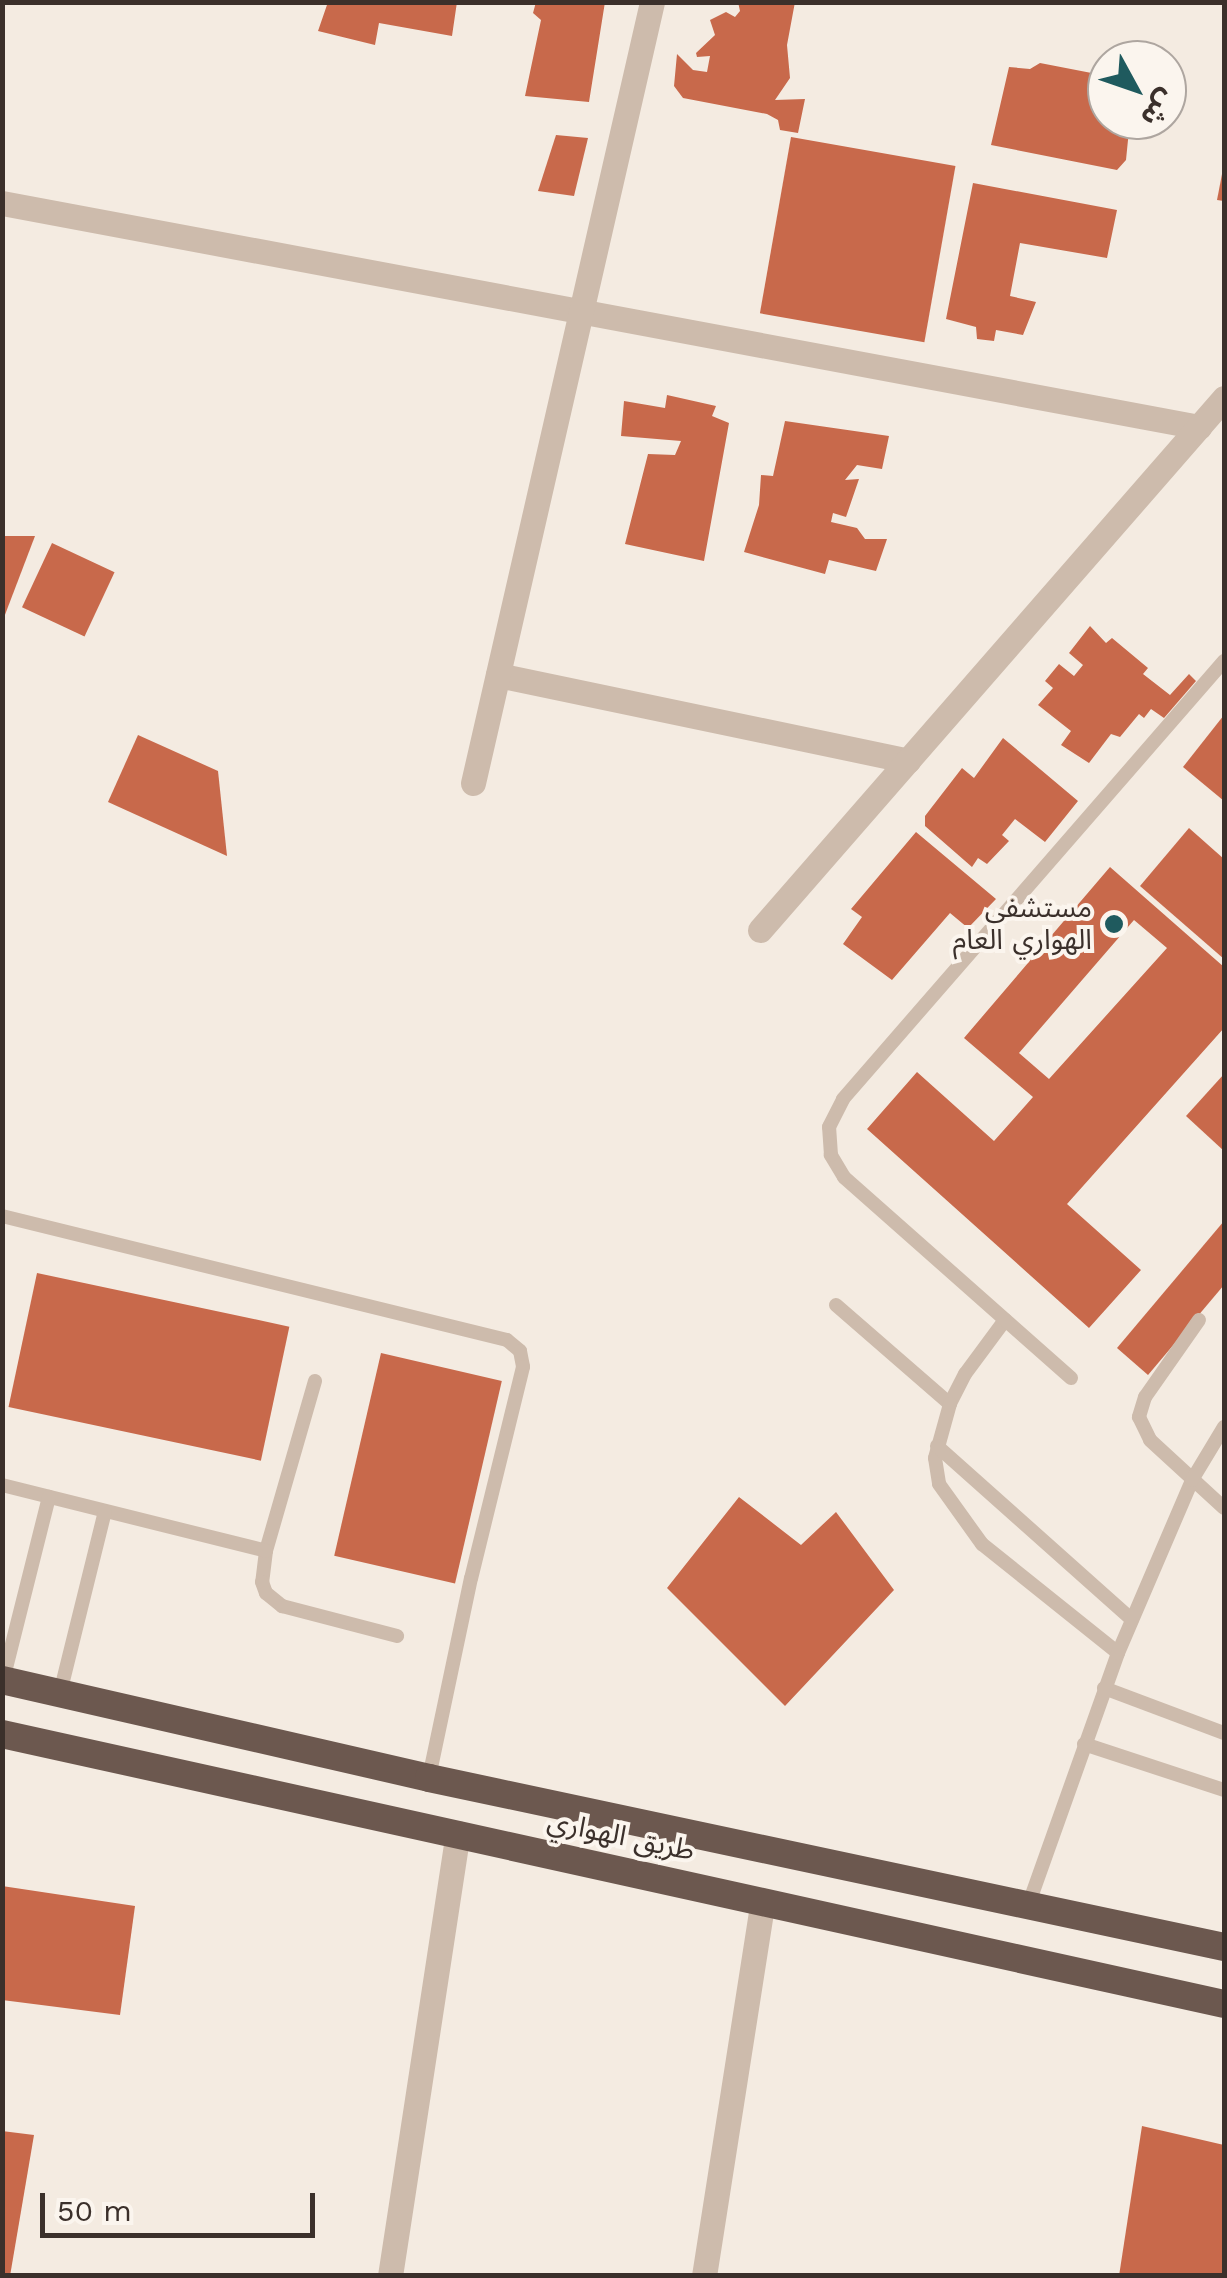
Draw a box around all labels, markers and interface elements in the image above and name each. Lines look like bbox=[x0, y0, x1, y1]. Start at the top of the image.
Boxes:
north arrow bbox=[1087, 40, 1187, 140]
text: ش bbox=[1134, 83, 1184, 134]
place label: مستشفي الهواري العام bbox=[953, 891, 1092, 957]
marker: مستشفي الهواري العام bbox=[1101, 911, 1127, 937]
street label: طريق الهواري bbox=[544, 1804, 698, 1868]
scale bar bbox=[45, 2173, 320, 2235]
text: 50 m bbox=[57, 2193, 132, 2228]

